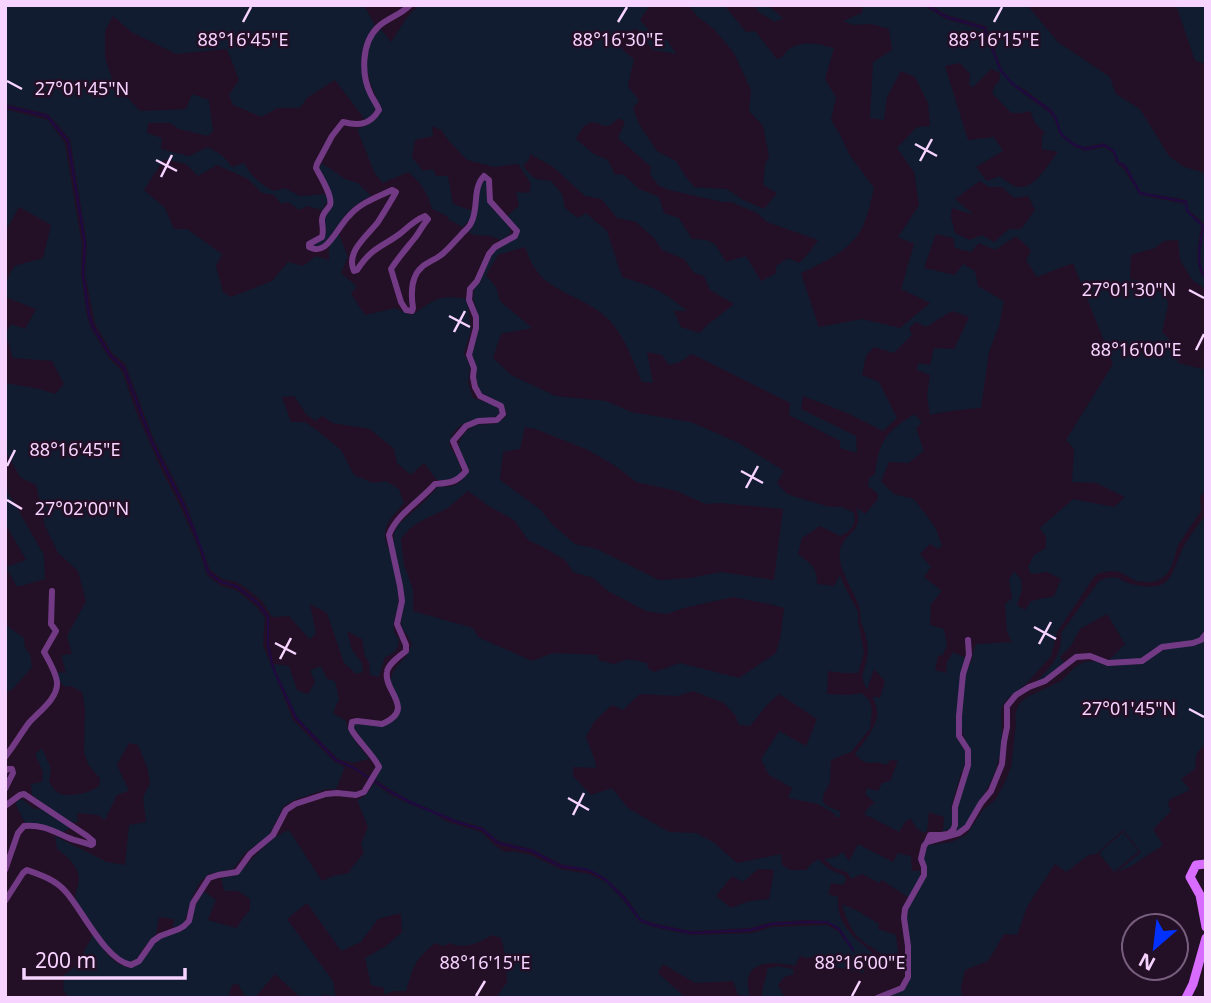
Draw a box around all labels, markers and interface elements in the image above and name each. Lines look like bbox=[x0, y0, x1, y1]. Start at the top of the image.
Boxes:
text: 88°16'45"E bbox=[198, 27, 288, 51]
text: 88°16'30"E bbox=[573, 27, 663, 51]
text: 88°16'15"E bbox=[949, 27, 1039, 51]
text: 27°01'45"N bbox=[35, 76, 129, 100]
text: 27°01'30"N bbox=[1082, 277, 1176, 301]
text: 88°16'00"E bbox=[1091, 337, 1181, 361]
text: 88°16'45"E bbox=[30, 437, 120, 461]
text: 27°02'00"N bbox=[35, 496, 129, 520]
text: 27°01'45"N bbox=[1082, 696, 1176, 720]
north arrow bbox=[1120, 912, 1190, 982]
scale bar bbox=[24, 936, 186, 980]
text: 200 m bbox=[35, 946, 96, 974]
text: N bbox=[1134, 947, 1160, 977]
text: 88°16'15"E bbox=[440, 950, 530, 974]
text: 88°16'00"E bbox=[815, 950, 905, 974]

